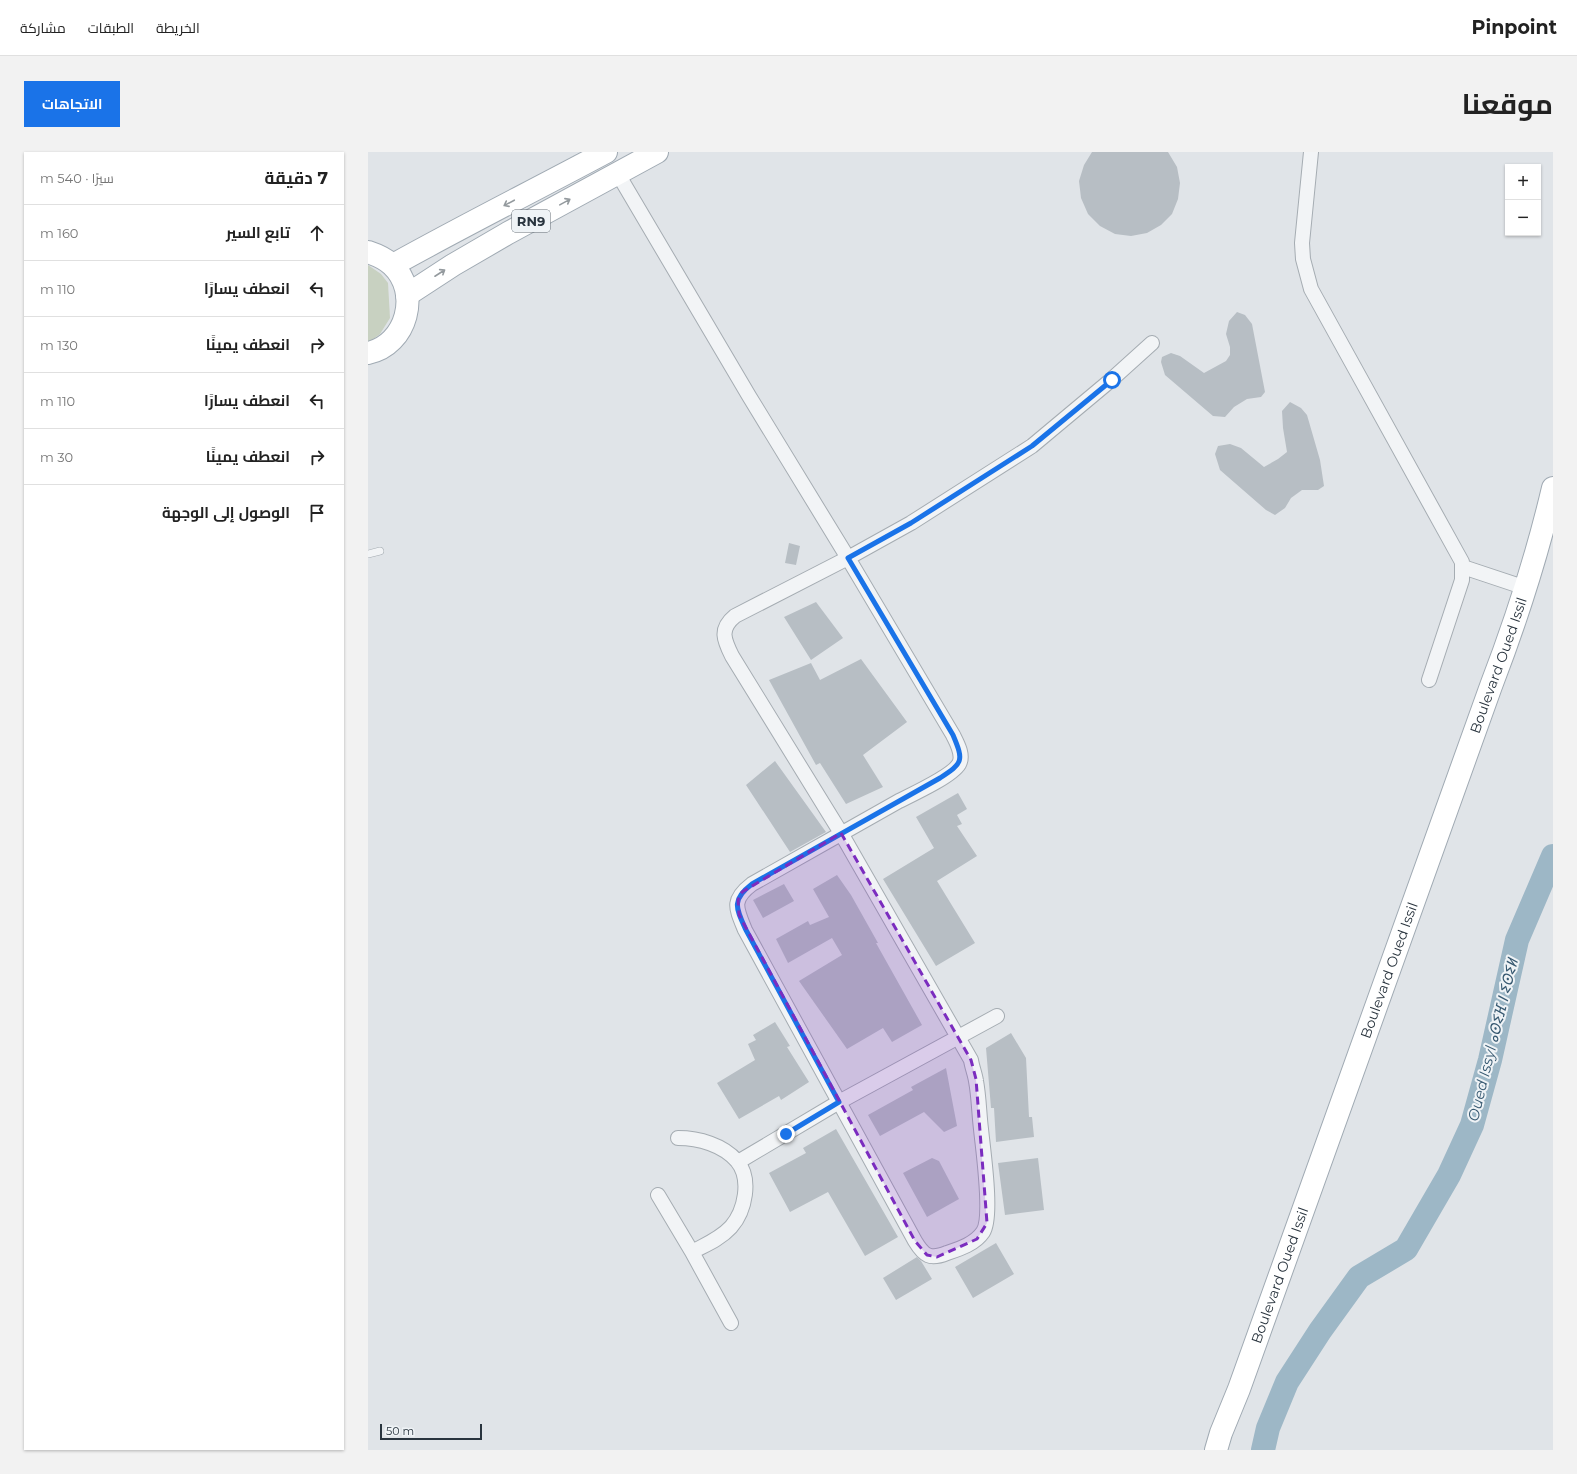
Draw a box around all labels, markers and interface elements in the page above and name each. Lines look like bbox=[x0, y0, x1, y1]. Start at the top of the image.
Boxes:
text: Pinpoint bbox=[1472, 16, 1557, 39]
text: مشاركة bbox=[20, 19, 66, 37]
text: الطبقات bbox=[88, 19, 134, 37]
text: الخريطة bbox=[156, 19, 200, 37]
button: الاتجاهات bbox=[24, 81, 120, 127]
text: موقعنا bbox=[1462, 87, 1553, 121]
map controls bbox=[1505, 164, 1541, 236]
button: + bbox=[1505, 164, 1541, 200]
text: 7 دقيقة bbox=[265, 168, 328, 188]
text: سيرًا · 540 m bbox=[40, 170, 114, 186]
one-way arrow bbox=[559, 198, 571, 206]
one-way arrow bbox=[504, 200, 516, 208]
button: − bbox=[1505, 200, 1541, 236]
road number: RN9 bbox=[512, 210, 550, 232]
icon: ahead bbox=[306, 222, 328, 244]
text: تابع السير bbox=[226, 223, 290, 242]
text: 160 m bbox=[40, 225, 78, 241]
one-way arrow bbox=[434, 269, 446, 277]
icon: left bbox=[306, 278, 328, 300]
text: انعطف يسارًا bbox=[204, 279, 290, 298]
text: 110 m bbox=[40, 281, 75, 297]
icon: right bbox=[306, 334, 328, 356]
text: انعطف يمينًا bbox=[206, 335, 290, 354]
text: 130 m bbox=[40, 337, 78, 353]
route start bbox=[1103, 371, 1121, 389]
icon: left bbox=[306, 390, 328, 412]
text: انعطف يسارًا bbox=[204, 391, 290, 410]
text: 110 m bbox=[40, 393, 75, 409]
icon: right bbox=[306, 446, 328, 468]
text: انعطف يمينًا bbox=[206, 447, 290, 466]
text: 30 m bbox=[40, 449, 73, 465]
icon: arrive bbox=[306, 502, 328, 524]
text: الوصول إلى الوجهة bbox=[162, 503, 290, 522]
street label: Boulevard Oued Issil bbox=[1466, 595, 1531, 736]
street label: Boulevard Oued Issil bbox=[1356, 900, 1422, 1041]
water label: Oued Issyl ⴰⵙⵉⴼ ⵏ ⵉⵙⵉⵍ bbox=[1463, 955, 1522, 1123]
route end bbox=[777, 1125, 795, 1143]
street label: Boulevard Oued Issil bbox=[1247, 1205, 1312, 1346]
scale bar bbox=[380, 1422, 482, 1441]
text: 50 m bbox=[386, 1424, 414, 1438]

